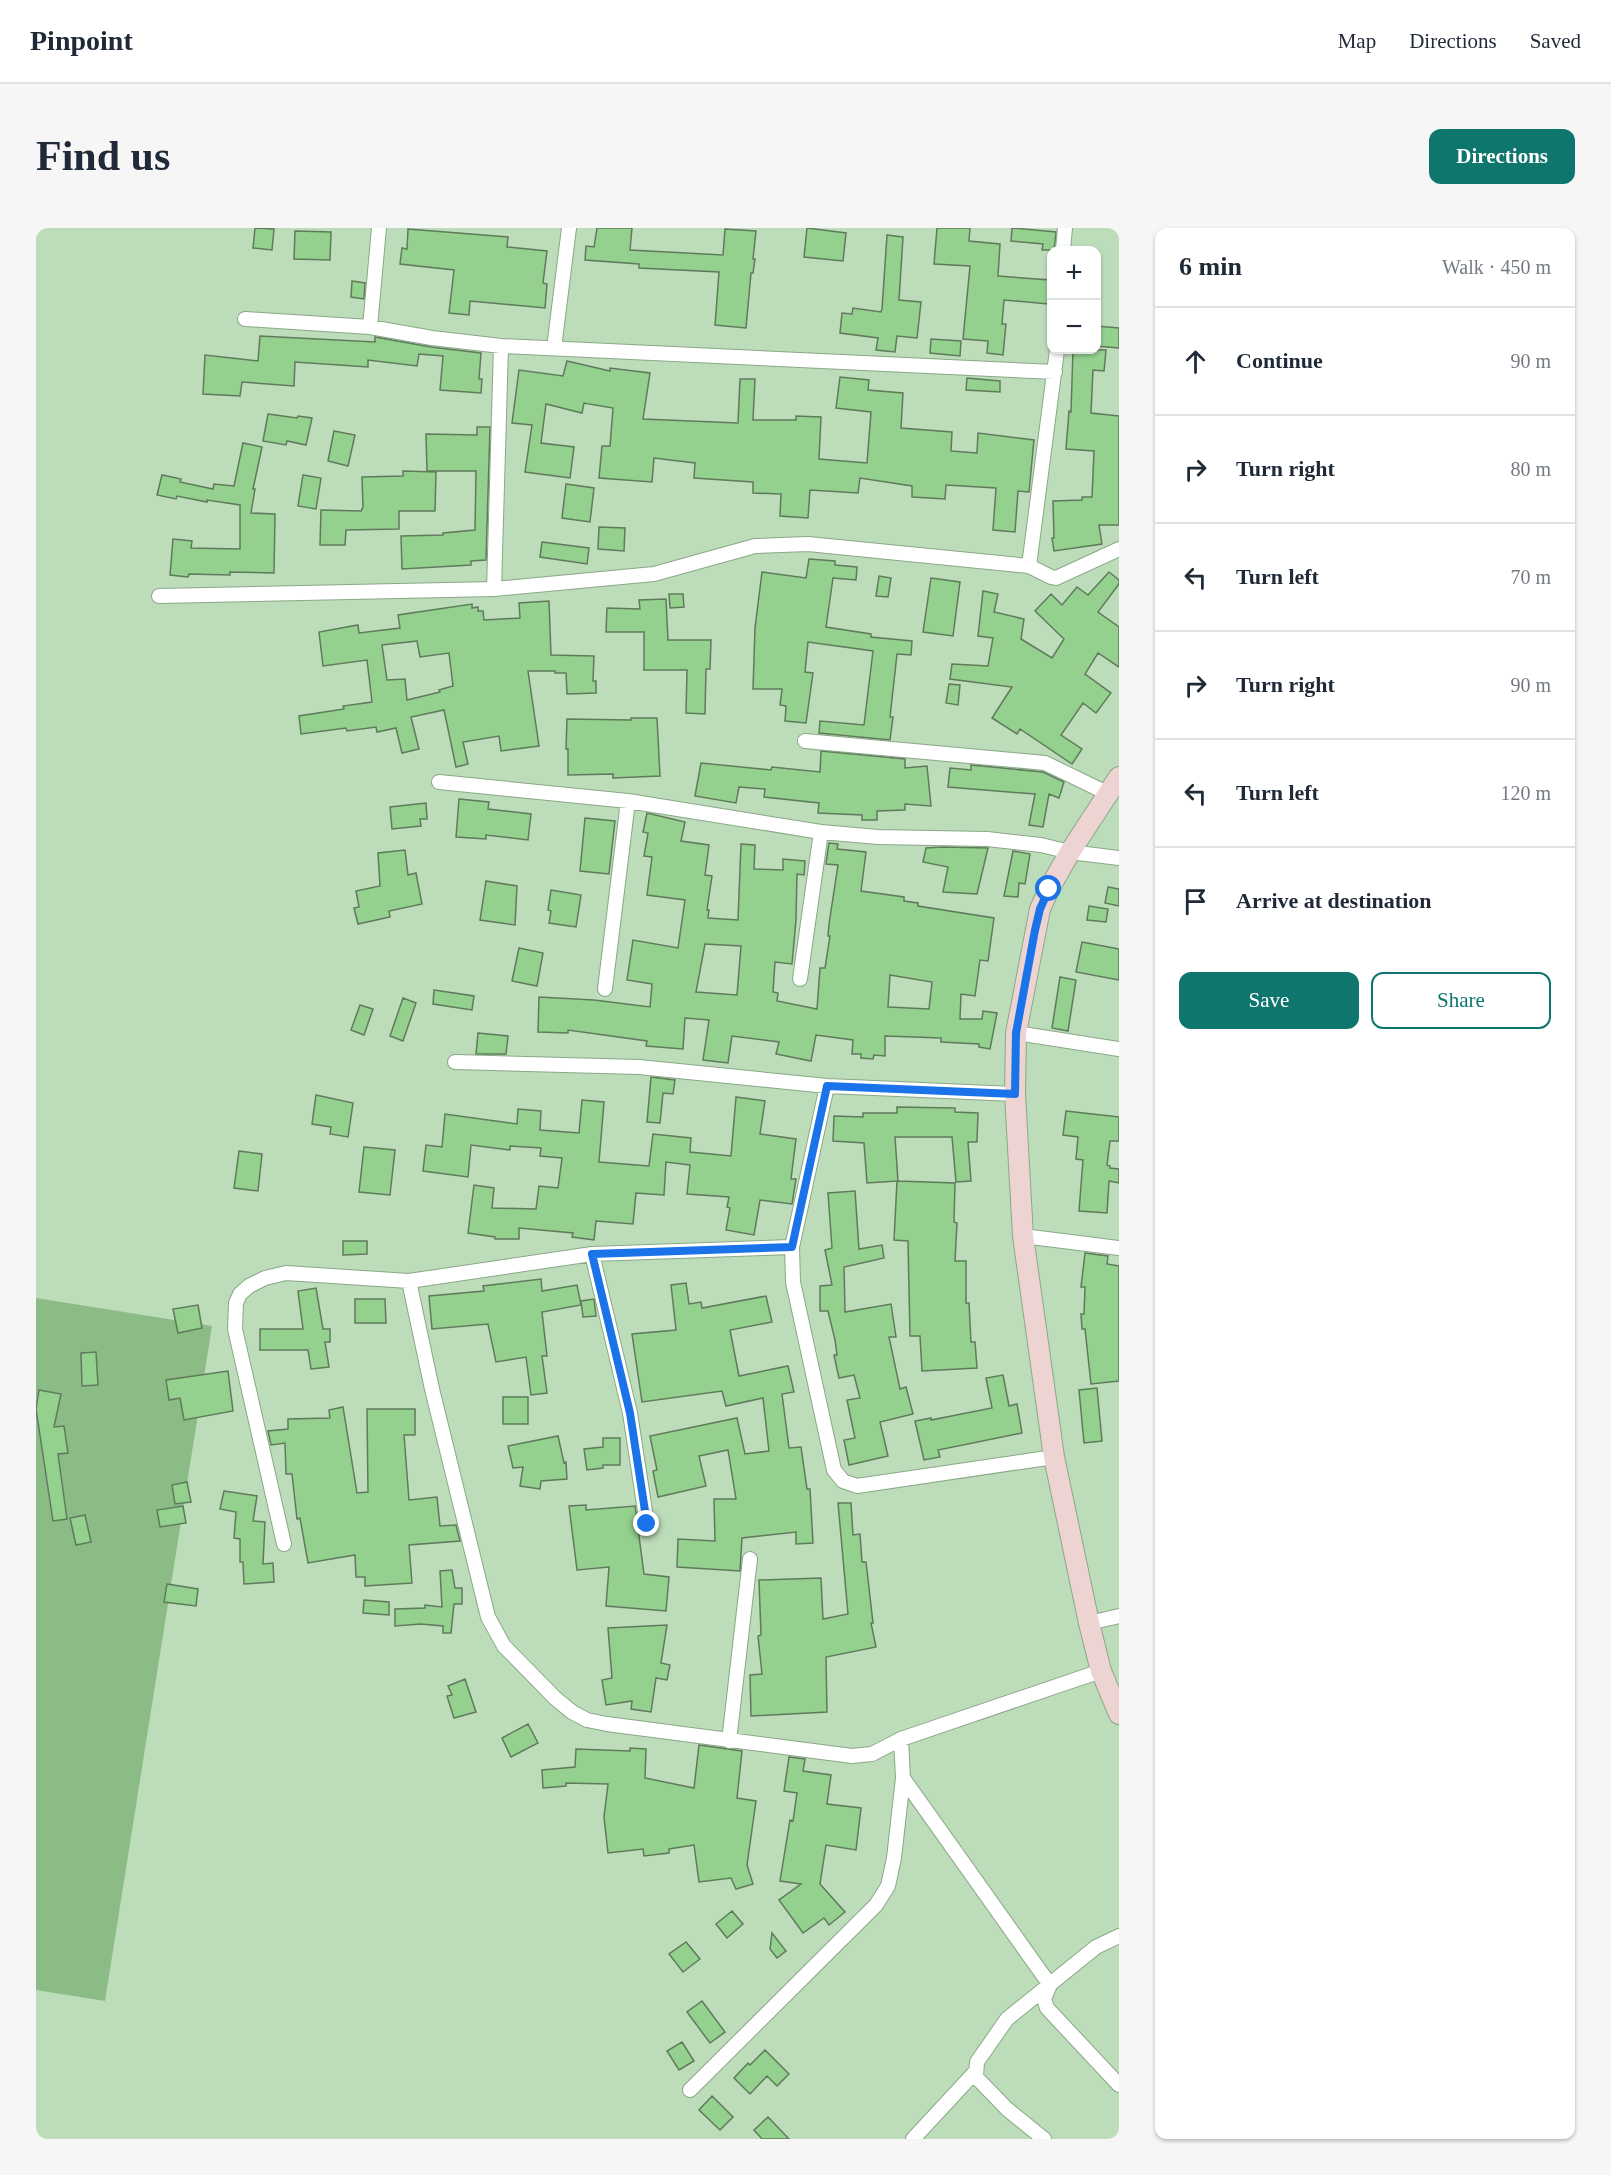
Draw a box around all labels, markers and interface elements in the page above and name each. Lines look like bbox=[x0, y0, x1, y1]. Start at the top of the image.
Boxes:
text: Pinpoint bbox=[30, 25, 133, 56]
text: Map bbox=[1338, 29, 1376, 53]
text: Directions bbox=[1409, 29, 1497, 53]
text: Saved bbox=[1530, 29, 1581, 53]
button: Directions bbox=[1429, 129, 1575, 184]
text: Find us bbox=[36, 133, 170, 179]
map controls bbox=[1047, 246, 1101, 354]
button: + bbox=[1047, 246, 1101, 300]
text: 6 min bbox=[1179, 252, 1242, 281]
text: Walk · 450 m bbox=[1442, 256, 1551, 278]
button: − bbox=[1047, 300, 1101, 354]
icon: ahead bbox=[1179, 345, 1212, 378]
text: Continue bbox=[1236, 348, 1323, 373]
text: 90 m bbox=[1510, 350, 1551, 372]
icon: right bbox=[1179, 453, 1212, 486]
text: Turn right bbox=[1236, 456, 1335, 481]
text: 80 m bbox=[1510, 458, 1551, 480]
icon: left bbox=[1179, 561, 1212, 594]
text: Turn left bbox=[1236, 564, 1319, 589]
text: 70 m bbox=[1510, 566, 1551, 588]
icon: right bbox=[1179, 669, 1212, 702]
text: Turn right bbox=[1236, 672, 1335, 697]
text: 90 m bbox=[1510, 674, 1551, 696]
icon: left bbox=[1179, 777, 1212, 810]
text: Turn left bbox=[1236, 780, 1319, 805]
text: 120 m bbox=[1500, 782, 1551, 804]
route start bbox=[1035, 875, 1061, 901]
icon: arrive bbox=[1179, 885, 1212, 918]
text: Arrive at destination bbox=[1236, 888, 1432, 913]
button: Save bbox=[1179, 972, 1359, 1029]
button: Share bbox=[1371, 972, 1551, 1029]
route end bbox=[633, 1510, 659, 1536]

